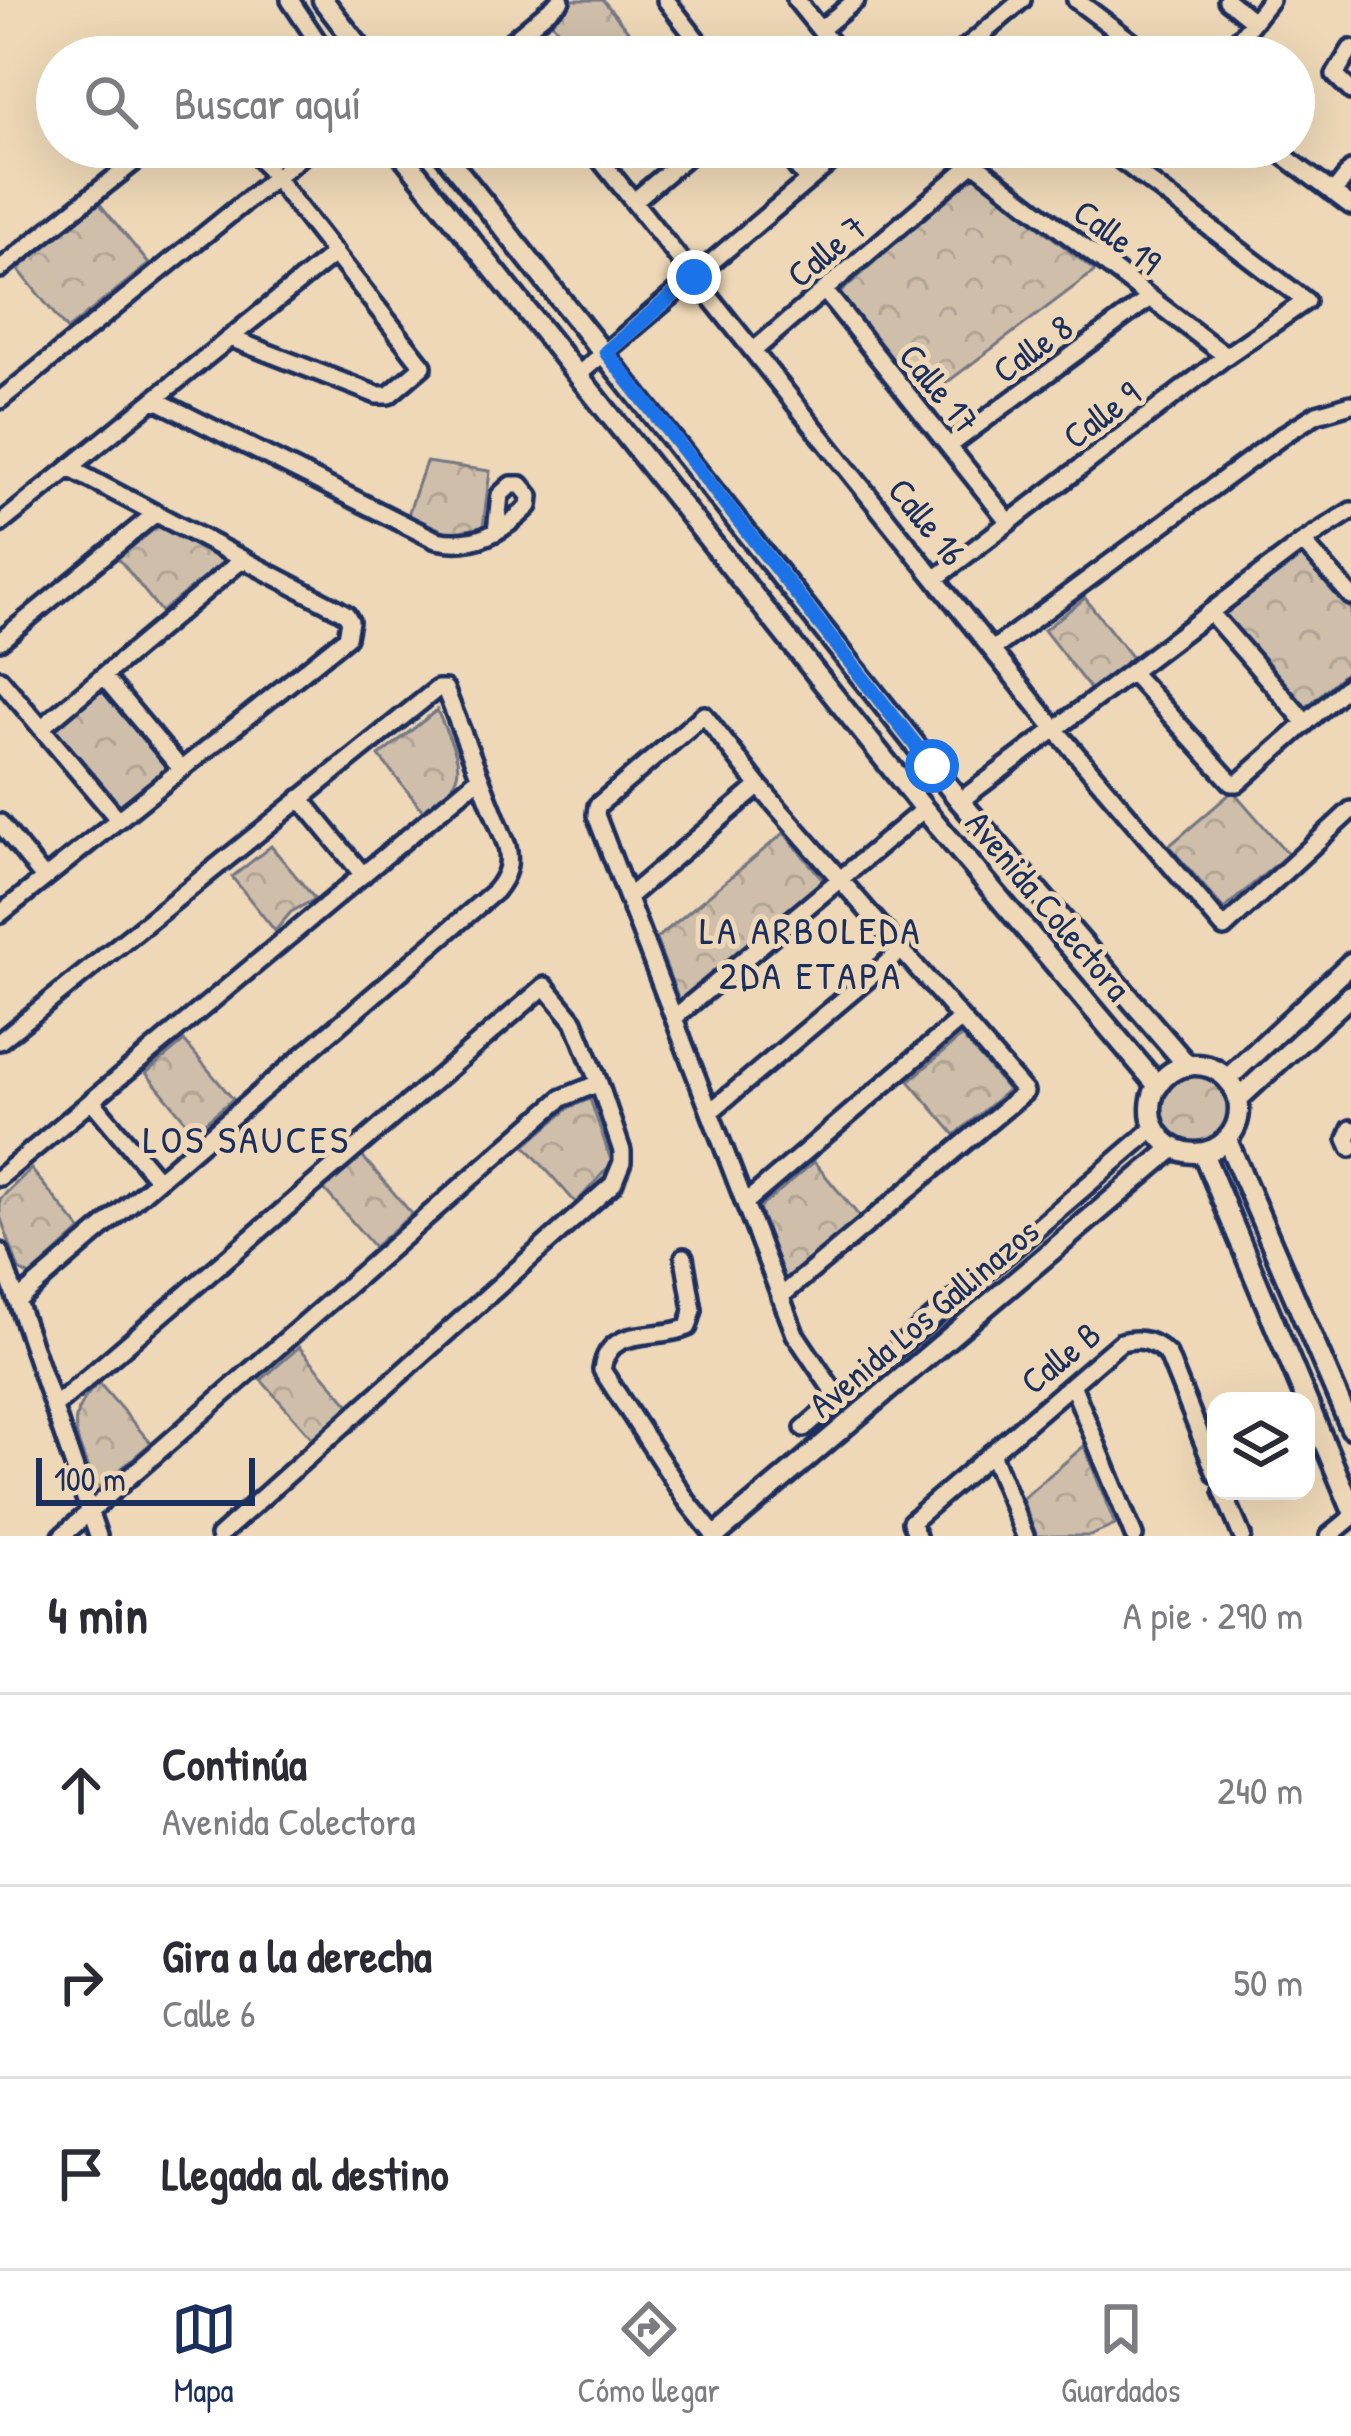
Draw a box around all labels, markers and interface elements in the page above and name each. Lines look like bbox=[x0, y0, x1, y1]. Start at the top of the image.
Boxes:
search box bbox=[36, 36, 1315, 168]
icon: search bbox=[78, 69, 144, 135]
text: Buscar aquí bbox=[174, 72, 361, 133]
street label: Calle 19 bbox=[1064, 187, 1172, 285]
street label: Calle 7 bbox=[776, 202, 876, 298]
route end bbox=[667, 250, 721, 304]
street label: Calle 8 bbox=[982, 302, 1082, 394]
street label: Calle 17 bbox=[889, 333, 991, 443]
street label: Calle 9 bbox=[1052, 369, 1150, 459]
street label: Calle 16 bbox=[878, 467, 978, 575]
route start bbox=[905, 739, 959, 793]
street label: Avenida Colectora bbox=[955, 800, 1143, 1010]
district label: LA ARBOLEDA 2DA ETAPA bbox=[699, 903, 923, 1001]
district label: LOS SAUCES bbox=[143, 1112, 351, 1165]
street label: Avenida Los Gallinazos bbox=[798, 1206, 1048, 1428]
street label: Calle B bbox=[1010, 1310, 1110, 1404]
map controls bbox=[1207, 1392, 1315, 1500]
button: layers bbox=[1207, 1392, 1315, 1500]
scale bar bbox=[36, 1452, 255, 1505]
text: 100 m bbox=[54, 1457, 126, 1501]
text: 4 min bbox=[48, 1580, 148, 1649]
text: A pie · 290 m bbox=[1123, 1588, 1303, 1641]
text: Continúa bbox=[162, 1733, 307, 1794]
icon: ahead bbox=[48, 1757, 114, 1823]
text: 240 m bbox=[1217, 1763, 1303, 1816]
text: Avenida Colectora bbox=[162, 1794, 416, 1847]
text: Gira a la derecha bbox=[162, 1925, 432, 1986]
icon: right bbox=[48, 1949, 114, 2015]
text: 50 m bbox=[1234, 1955, 1303, 2008]
text: Calle 6 bbox=[162, 1986, 256, 2039]
icon: arrive bbox=[48, 2141, 114, 2207]
text: Llegada al destino bbox=[162, 2143, 449, 2204]
tab: Mapa bbox=[171, 2296, 237, 2412]
tab: Cómo llegar bbox=[578, 2296, 720, 2412]
tab: Guardados bbox=[1061, 2296, 1180, 2412]

